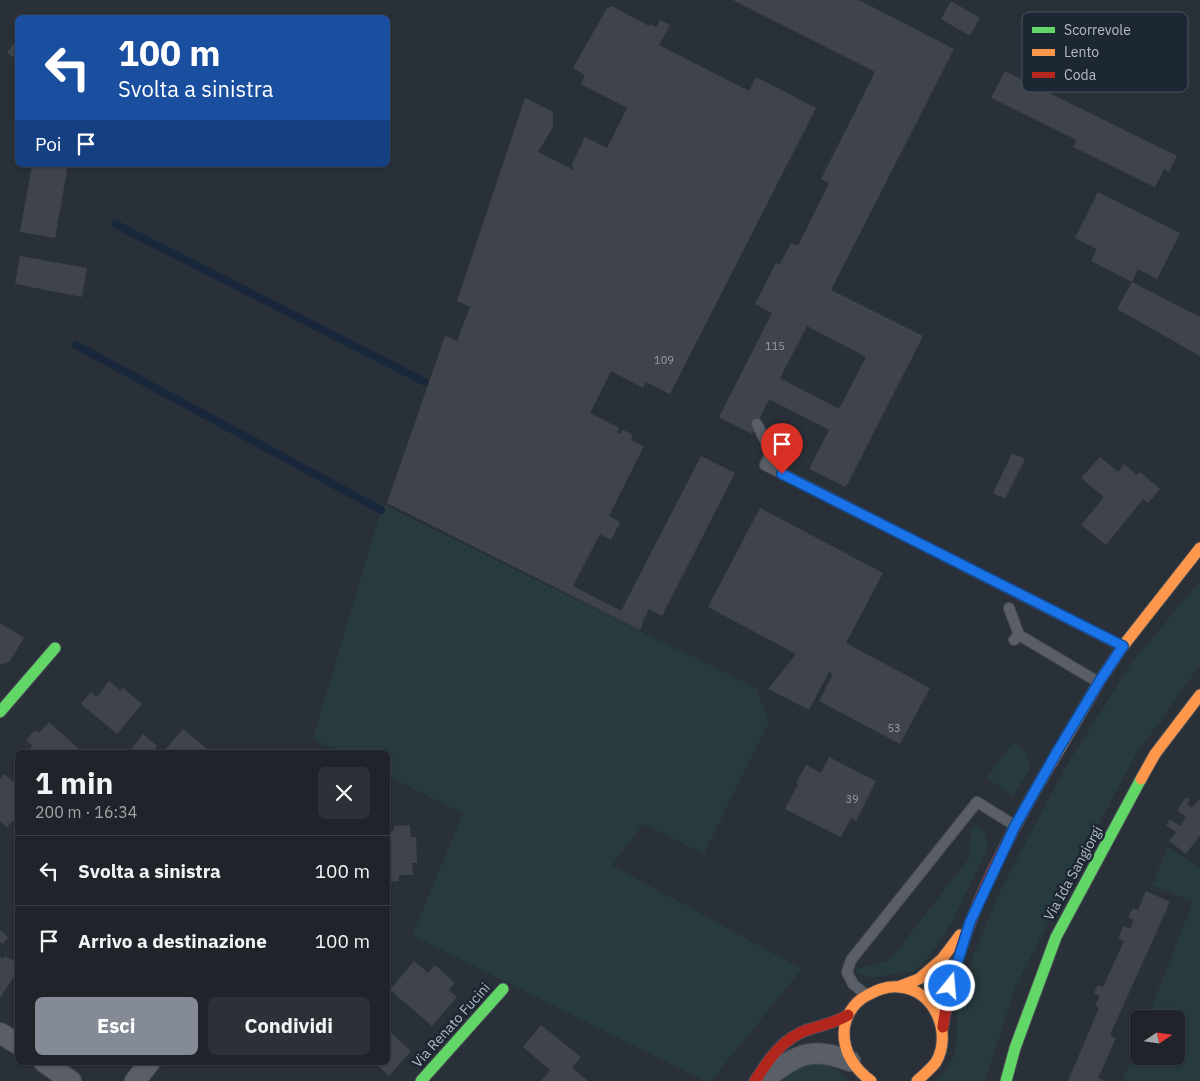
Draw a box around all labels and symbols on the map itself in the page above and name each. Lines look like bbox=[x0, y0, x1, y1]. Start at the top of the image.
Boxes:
legend bbox=[1022, 12, 1188, 92]
text: Scorrevole bbox=[1064, 21, 1131, 39]
text: Lento bbox=[1064, 43, 1099, 61]
text: Coda bbox=[1064, 66, 1097, 84]
house number: 115 bbox=[765, 339, 785, 353]
house number: 109 bbox=[654, 353, 674, 367]
pin bbox=[761, 423, 803, 474]
house number: 53 bbox=[887, 721, 901, 735]
house number: 39 bbox=[845, 792, 859, 806]
street label: Via Ida Sangiorgi bbox=[1040, 823, 1106, 923]
position arrow bbox=[923, 959, 975, 1011]
street label: Via Renato Fucini bbox=[408, 979, 494, 1071]
north arrow bbox=[1130, 1010, 1185, 1065]

